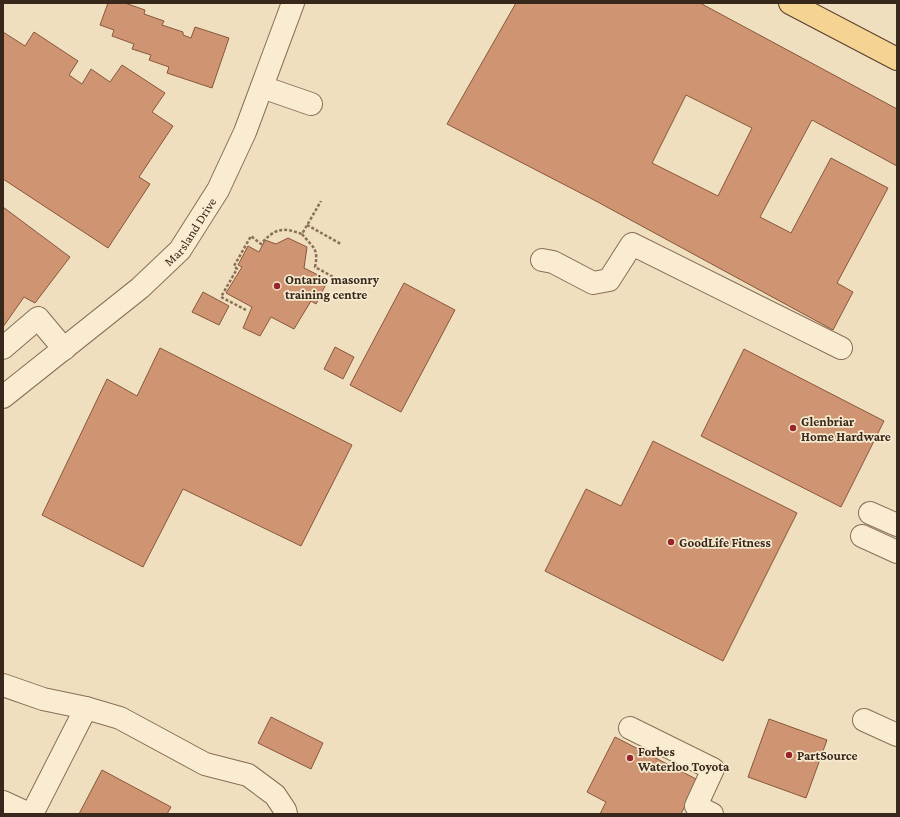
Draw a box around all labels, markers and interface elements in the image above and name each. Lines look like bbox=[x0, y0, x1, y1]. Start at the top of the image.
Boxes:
street label: Marsland Drive bbox=[161, 194, 219, 269]
place label: Ontario masonry training centre bbox=[285, 272, 380, 302]
marker: Ontario masonry training centre bbox=[272, 281, 282, 291]
place label: Glenbriar Home Hardware bbox=[801, 414, 891, 444]
marker: Glenbriar Home Hardware bbox=[788, 423, 798, 433]
place label: GoodLife Fitness bbox=[679, 535, 771, 550]
marker: GoodLife Fitness bbox=[666, 537, 676, 547]
place label: Forbes Waterloo Toyota bbox=[637, 744, 730, 774]
place label: PartSource bbox=[797, 748, 858, 763]
marker: PartSource bbox=[784, 750, 794, 760]
marker: Forbes Waterloo Toyota bbox=[625, 753, 635, 763]

